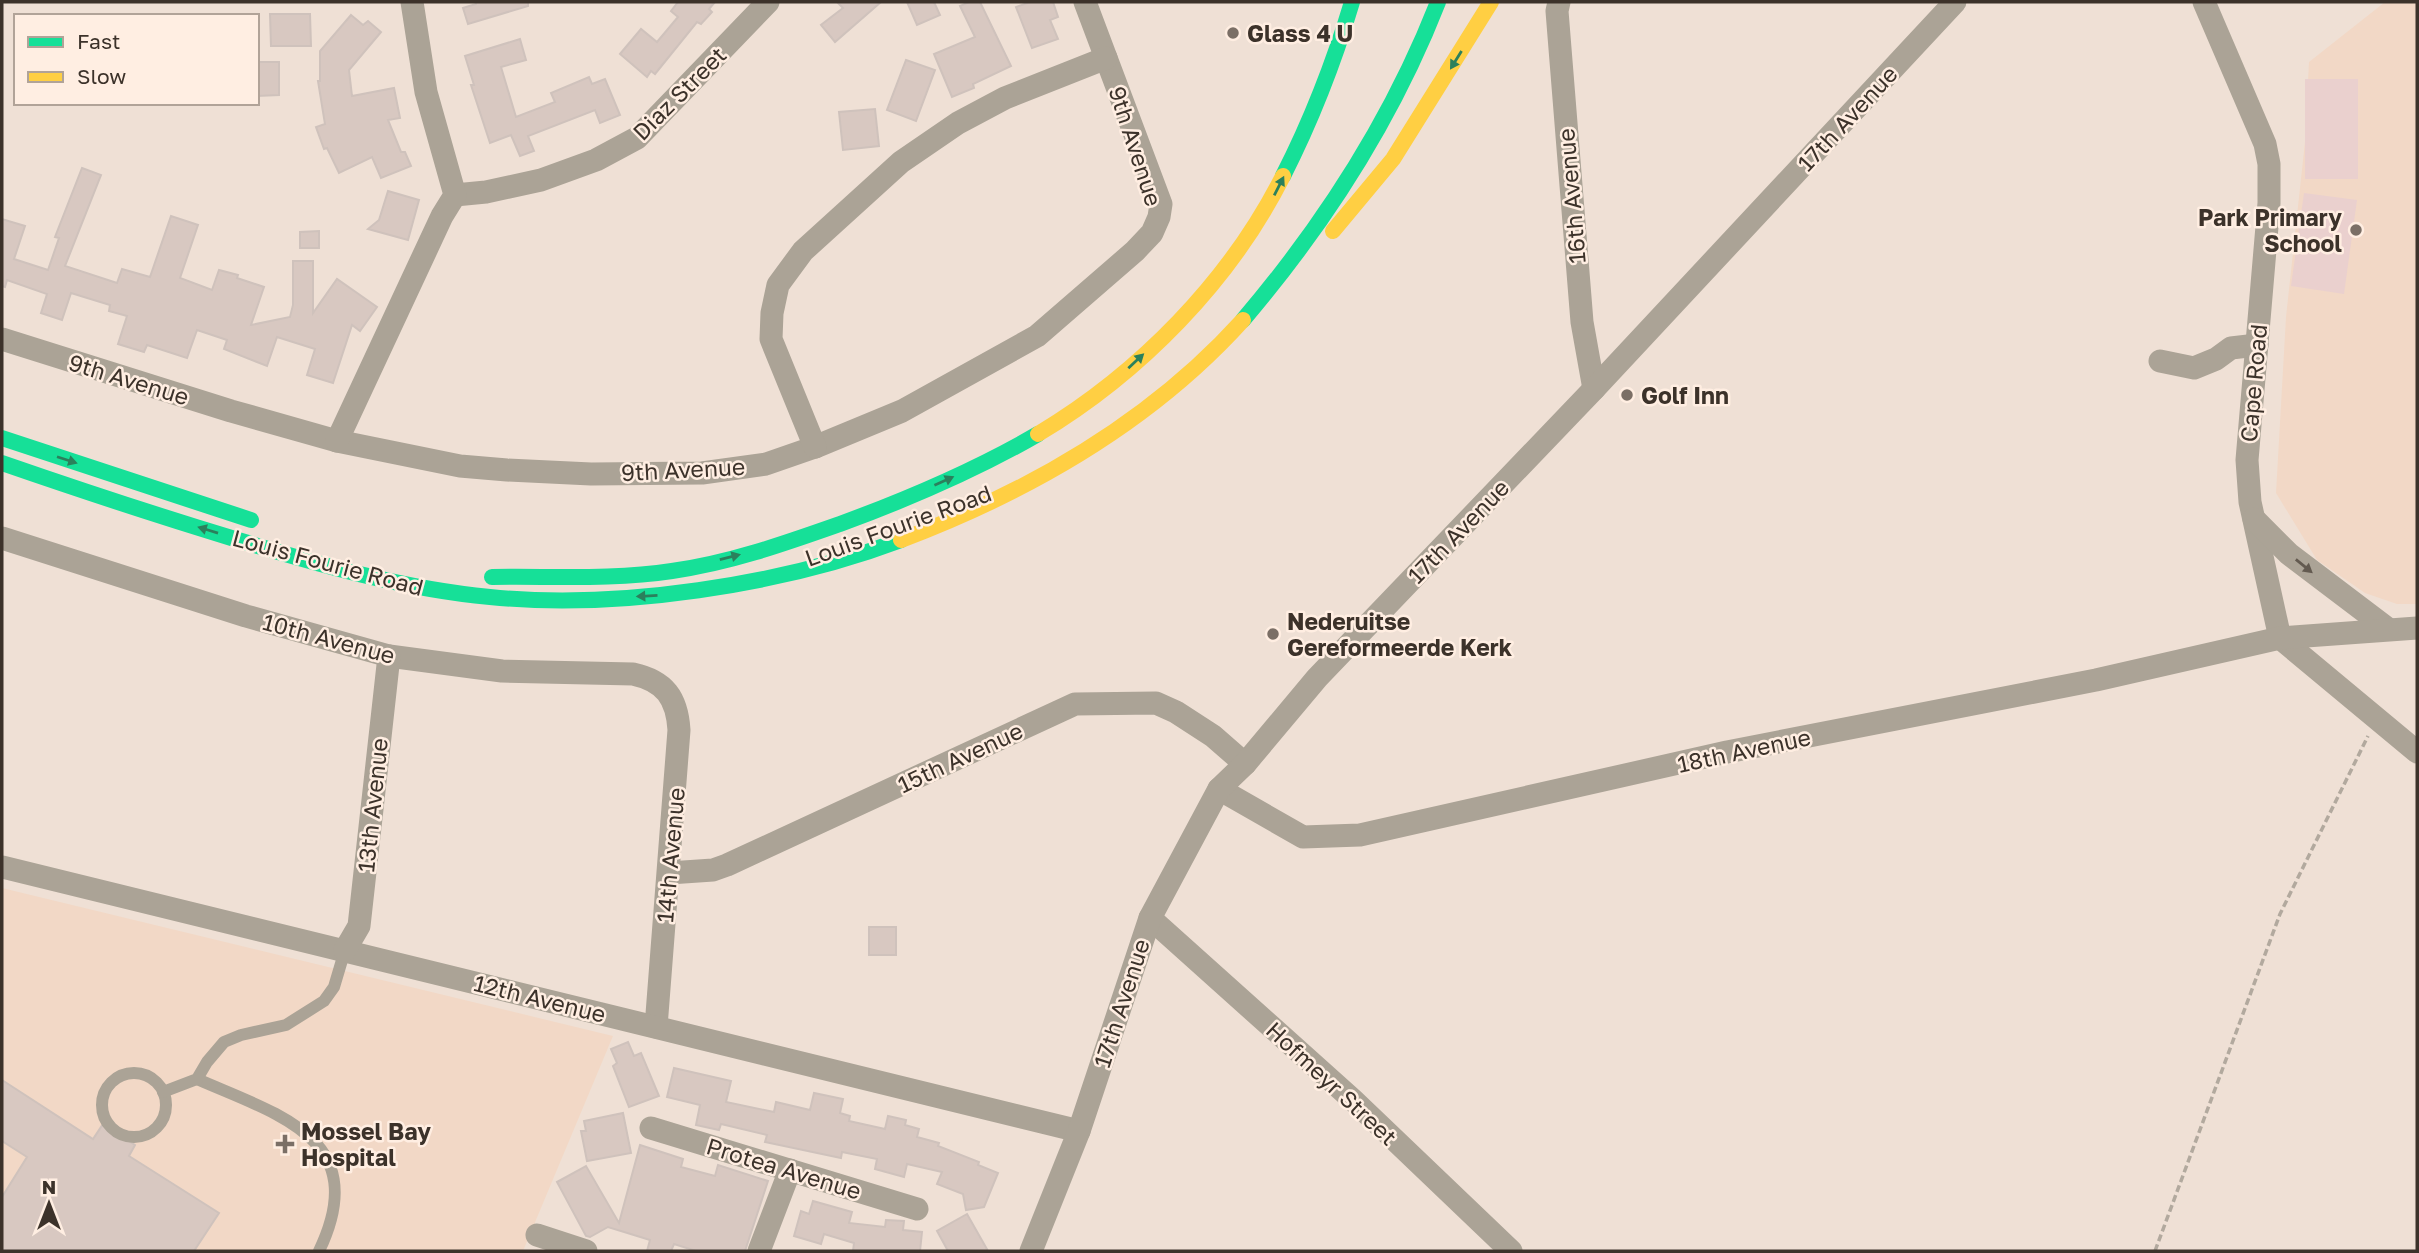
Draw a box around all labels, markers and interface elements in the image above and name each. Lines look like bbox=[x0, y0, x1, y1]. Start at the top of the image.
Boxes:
legend bbox=[14, 14, 259, 105]
place label: Glass 4 U bbox=[1247, 19, 1353, 47]
marker: Glass 4 U bbox=[1225, 25, 1241, 41]
text: Fast bbox=[77, 28, 120, 54]
street label: Diaz Street bbox=[626, 40, 732, 146]
one-way arrow bbox=[1449, 50, 1462, 70]
street label: 17th Avenue bbox=[1791, 60, 1903, 176]
text: Slow bbox=[77, 63, 126, 89]
street label: 9th Avenue bbox=[1103, 83, 1169, 209]
street label: 16th Avenue bbox=[1551, 127, 1591, 265]
one-way arrow bbox=[1273, 176, 1285, 196]
place label: Park Primary School bbox=[2198, 203, 2342, 257]
marker: Park Primary School bbox=[2348, 222, 2364, 238]
street label: Cape Road bbox=[2234, 323, 2272, 443]
street label: 9th Avenue bbox=[66, 347, 192, 411]
one-way arrow bbox=[1127, 354, 1144, 370]
place label: Golf Inn bbox=[1641, 381, 1729, 409]
marker: Golf Inn bbox=[1619, 387, 1635, 403]
street label: 9th Avenue bbox=[620, 452, 746, 486]
one-way arrow bbox=[56, 455, 77, 466]
street label: 17th Avenue bbox=[1402, 473, 1514, 589]
one-way arrow bbox=[934, 475, 954, 487]
street label: Louis Fourie Road bbox=[801, 478, 995, 572]
street label: Louis Fourie Road bbox=[229, 523, 427, 601]
one-way arrow bbox=[197, 525, 218, 535]
one-way arrow bbox=[719, 551, 741, 562]
one-way arrow bbox=[2295, 558, 2313, 573]
one-way arrow bbox=[636, 590, 658, 601]
street label: 10th Avenue bbox=[260, 607, 398, 669]
place label: Nederuitse Gereformeerde Kerk bbox=[1287, 607, 1513, 661]
marker: Nederuitse Gereformeerde Kerk bbox=[1265, 626, 1281, 642]
street label: 15th Avenue bbox=[893, 716, 1027, 798]
street label: 18th Avenue bbox=[1675, 722, 1813, 778]
street label: 13th Avenue bbox=[351, 736, 393, 874]
street label: 14th Avenue bbox=[650, 786, 690, 924]
street label: 17th Avenue bbox=[1087, 935, 1155, 1071]
street label: 12th Avenue bbox=[471, 968, 609, 1028]
street label: Hofmeyr Street bbox=[1261, 1015, 1403, 1151]
place label: Mossel Bay Hospital bbox=[301, 1117, 431, 1171]
street label: Protea Avenue bbox=[703, 1131, 865, 1205]
marker: Mossel Bay Hospital bbox=[275, 1134, 295, 1154]
north arrow bbox=[14, 1169, 84, 1239]
text: N bbox=[42, 1175, 56, 1198]

